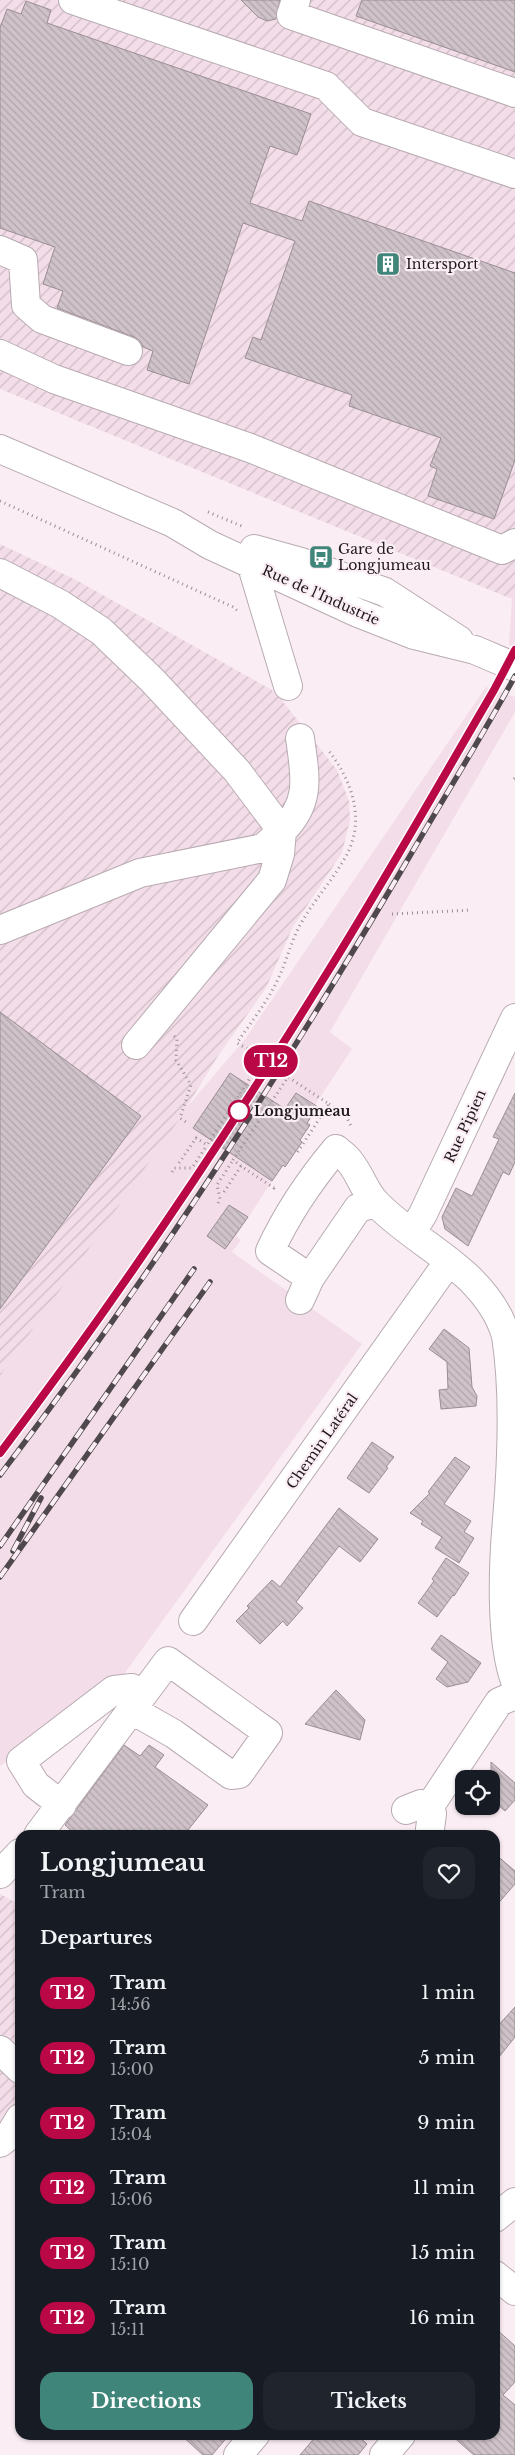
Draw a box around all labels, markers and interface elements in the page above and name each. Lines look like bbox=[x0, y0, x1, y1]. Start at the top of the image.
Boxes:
building icon: Intersport bbox=[375, 251, 401, 277]
place label: Intersport bbox=[406, 255, 479, 273]
place label: Gare de Longjumeau bbox=[338, 540, 431, 574]
bus stop icon: Gare de Longjumeau bbox=[308, 544, 334, 570]
street label: Rue de l'Industrie bbox=[259, 561, 383, 629]
line badge: T12 bbox=[242, 1045, 300, 1077]
text: T12 bbox=[254, 1050, 288, 1072]
street label: Rue Pipien bbox=[440, 1086, 490, 1166]
marker: Longjumeau bbox=[228, 1100, 250, 1122]
place label: Longjumeau bbox=[254, 1102, 350, 1120]
street label: Chemin Latéral bbox=[282, 1389, 362, 1492]
map controls bbox=[455, 1770, 500, 1815]
button: locate bbox=[455, 1770, 500, 1815]
button: heart bbox=[423, 1847, 475, 1899]
text: Longjumeau bbox=[40, 1848, 205, 1877]
text: Tram bbox=[40, 1882, 85, 1902]
text: Departures bbox=[40, 1926, 152, 1949]
text: Tram bbox=[110, 1971, 167, 1994]
text: 1 min bbox=[421, 1981, 475, 2004]
text: T12 bbox=[50, 1982, 85, 2004]
text: 14:56 bbox=[110, 1994, 150, 2014]
text: Tram bbox=[110, 2036, 167, 2059]
text: 5 min bbox=[419, 2046, 475, 2069]
text: T12 bbox=[50, 2047, 85, 2069]
text: 15:00 bbox=[110, 2059, 154, 2079]
text: Tram bbox=[110, 2101, 167, 2124]
text: 9 min bbox=[417, 2111, 475, 2134]
text: T12 bbox=[50, 2112, 85, 2134]
text: 15:04 bbox=[110, 2124, 152, 2144]
text: Tram bbox=[110, 2166, 167, 2189]
text: 11 min bbox=[413, 2176, 475, 2199]
text: T12 bbox=[50, 2177, 85, 2199]
text: 15:06 bbox=[110, 2189, 153, 2209]
text: Tram bbox=[110, 2231, 167, 2254]
text: 15 min bbox=[410, 2241, 475, 2264]
text: T12 bbox=[50, 2242, 85, 2264]
text: 15:10 bbox=[110, 2254, 149, 2274]
text: Tram bbox=[110, 2296, 167, 2319]
text: 16 min bbox=[409, 2306, 475, 2329]
text: T12 bbox=[50, 2307, 85, 2329]
text: 15:11 bbox=[110, 2319, 145, 2339]
button: Directions bbox=[40, 2372, 253, 2430]
button: Tickets bbox=[263, 2372, 475, 2430]

